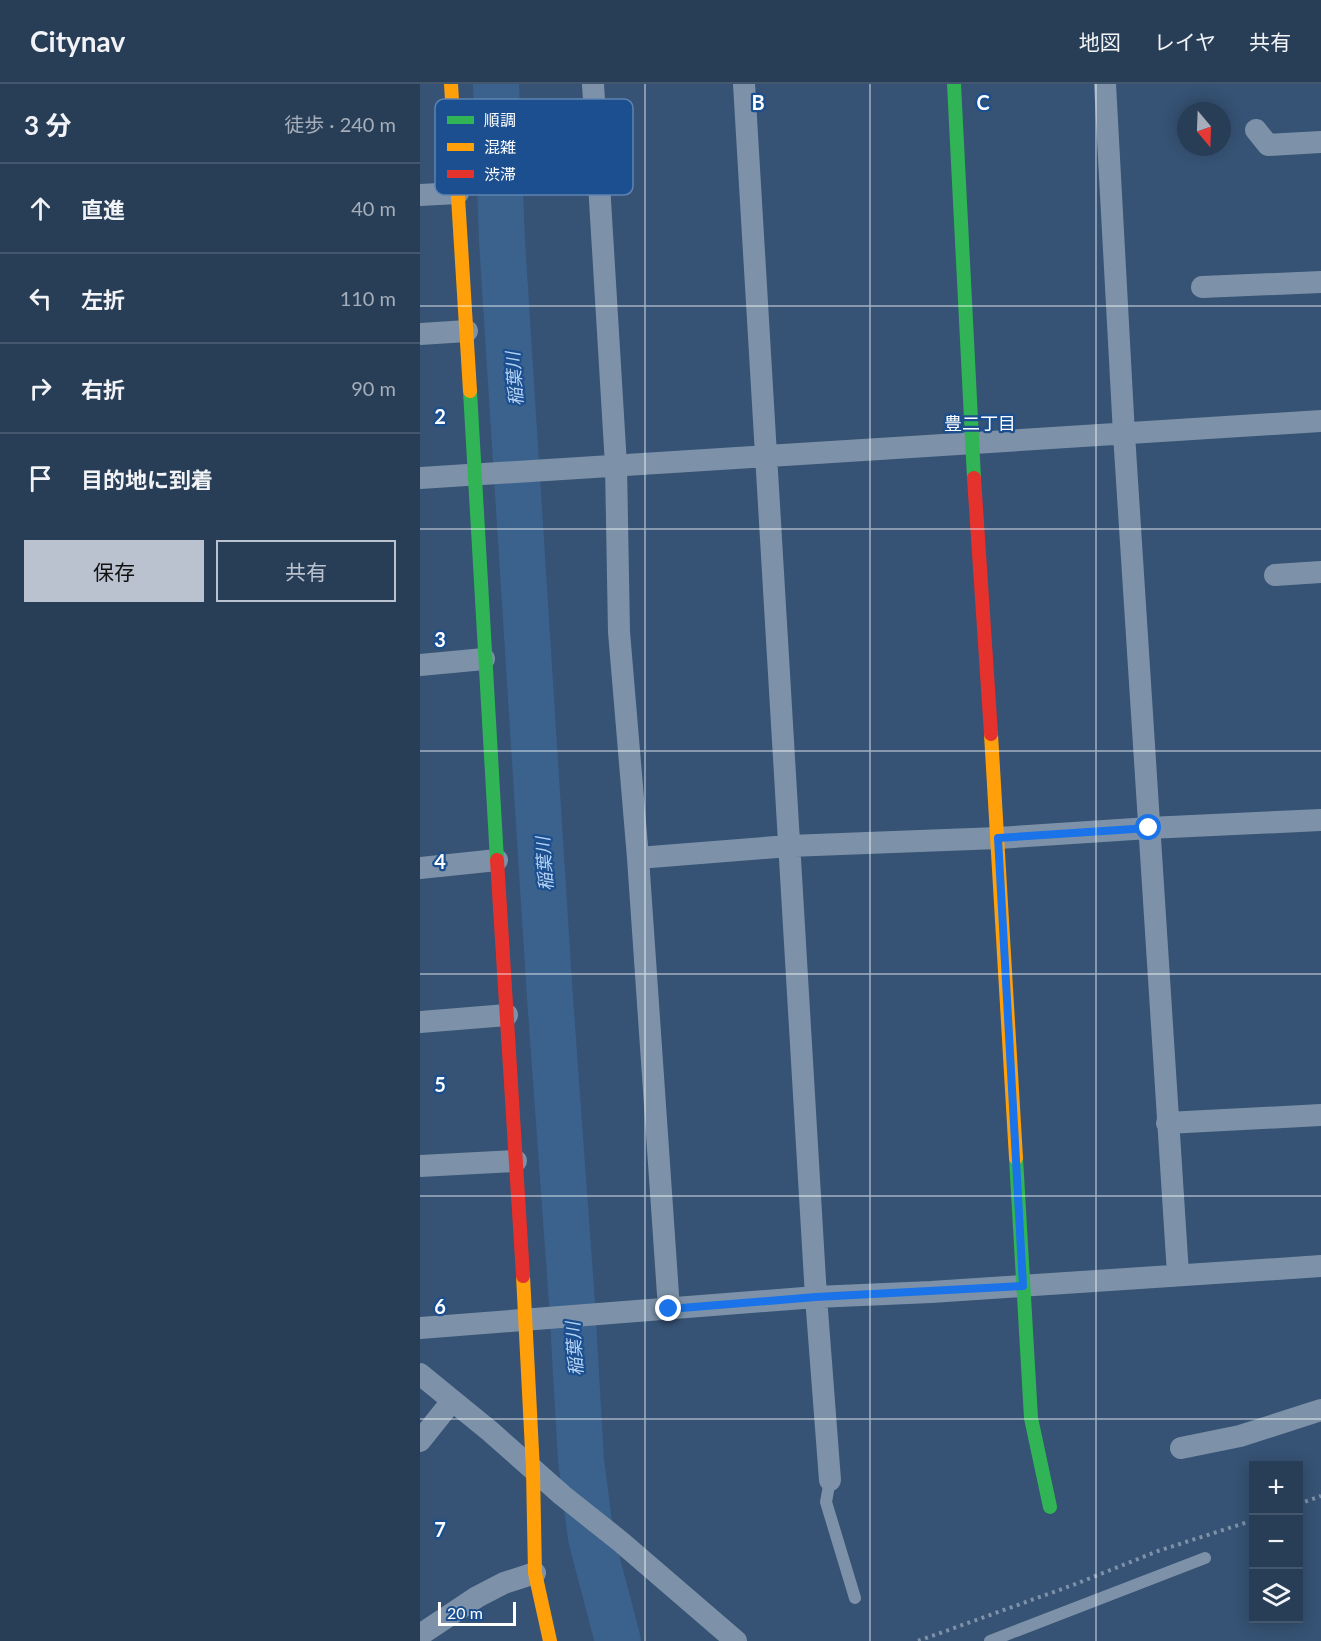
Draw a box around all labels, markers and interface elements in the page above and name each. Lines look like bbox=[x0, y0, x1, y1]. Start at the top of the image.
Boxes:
text: Citynav bbox=[30, 24, 125, 58]
text: 地図 bbox=[1079, 29, 1121, 54]
text: レイヤ bbox=[1154, 29, 1216, 54]
text: 共有 bbox=[1249, 29, 1291, 54]
text: B bbox=[751, 90, 765, 114]
text: C bbox=[976, 90, 990, 114]
legend bbox=[435, 99, 633, 195]
north arrow bbox=[1177, 102, 1231, 156]
text: 3 分 bbox=[24, 109, 71, 141]
text: 順調 bbox=[484, 110, 516, 129]
text: 徒歩 · 240 m bbox=[284, 112, 396, 136]
text: 混雑 bbox=[484, 137, 516, 156]
text: 渋滞 bbox=[484, 164, 516, 183]
icon: ahead bbox=[24, 192, 57, 225]
text: 直進 bbox=[81, 196, 125, 223]
text: 40 m bbox=[351, 196, 396, 220]
icon: left bbox=[24, 282, 57, 315]
text: 左折 bbox=[81, 286, 125, 313]
text: 110 m bbox=[340, 286, 396, 310]
water label: 稲葉川 bbox=[501, 349, 527, 407]
icon: right bbox=[24, 372, 57, 405]
text: 右折 bbox=[81, 376, 125, 403]
text: 90 m bbox=[351, 376, 396, 400]
text: 2 bbox=[434, 404, 446, 428]
district label: 豊二丁目 bbox=[944, 412, 1016, 434]
icon: arrive bbox=[24, 462, 57, 495]
text: 目的地に到着 bbox=[81, 466, 213, 493]
button: 保存 bbox=[24, 540, 204, 602]
button: 共有 bbox=[216, 540, 396, 602]
text: 3 bbox=[434, 627, 446, 651]
route start bbox=[1135, 814, 1161, 840]
water label: 稲葉川 bbox=[531, 834, 557, 892]
text: 4 bbox=[434, 849, 446, 873]
text: 5 bbox=[434, 1072, 446, 1096]
text: 6 bbox=[434, 1294, 446, 1318]
route end bbox=[655, 1295, 681, 1321]
water label: 稲葉川 bbox=[561, 1319, 587, 1377]
map controls bbox=[1249, 1461, 1303, 1623]
button: + bbox=[1249, 1461, 1303, 1515]
button: − bbox=[1249, 1515, 1303, 1569]
text: 7 bbox=[434, 1517, 446, 1541]
button: layers bbox=[1249, 1569, 1303, 1623]
scale bar bbox=[438, 1599, 516, 1626]
text: 20 m bbox=[447, 1603, 483, 1622]

